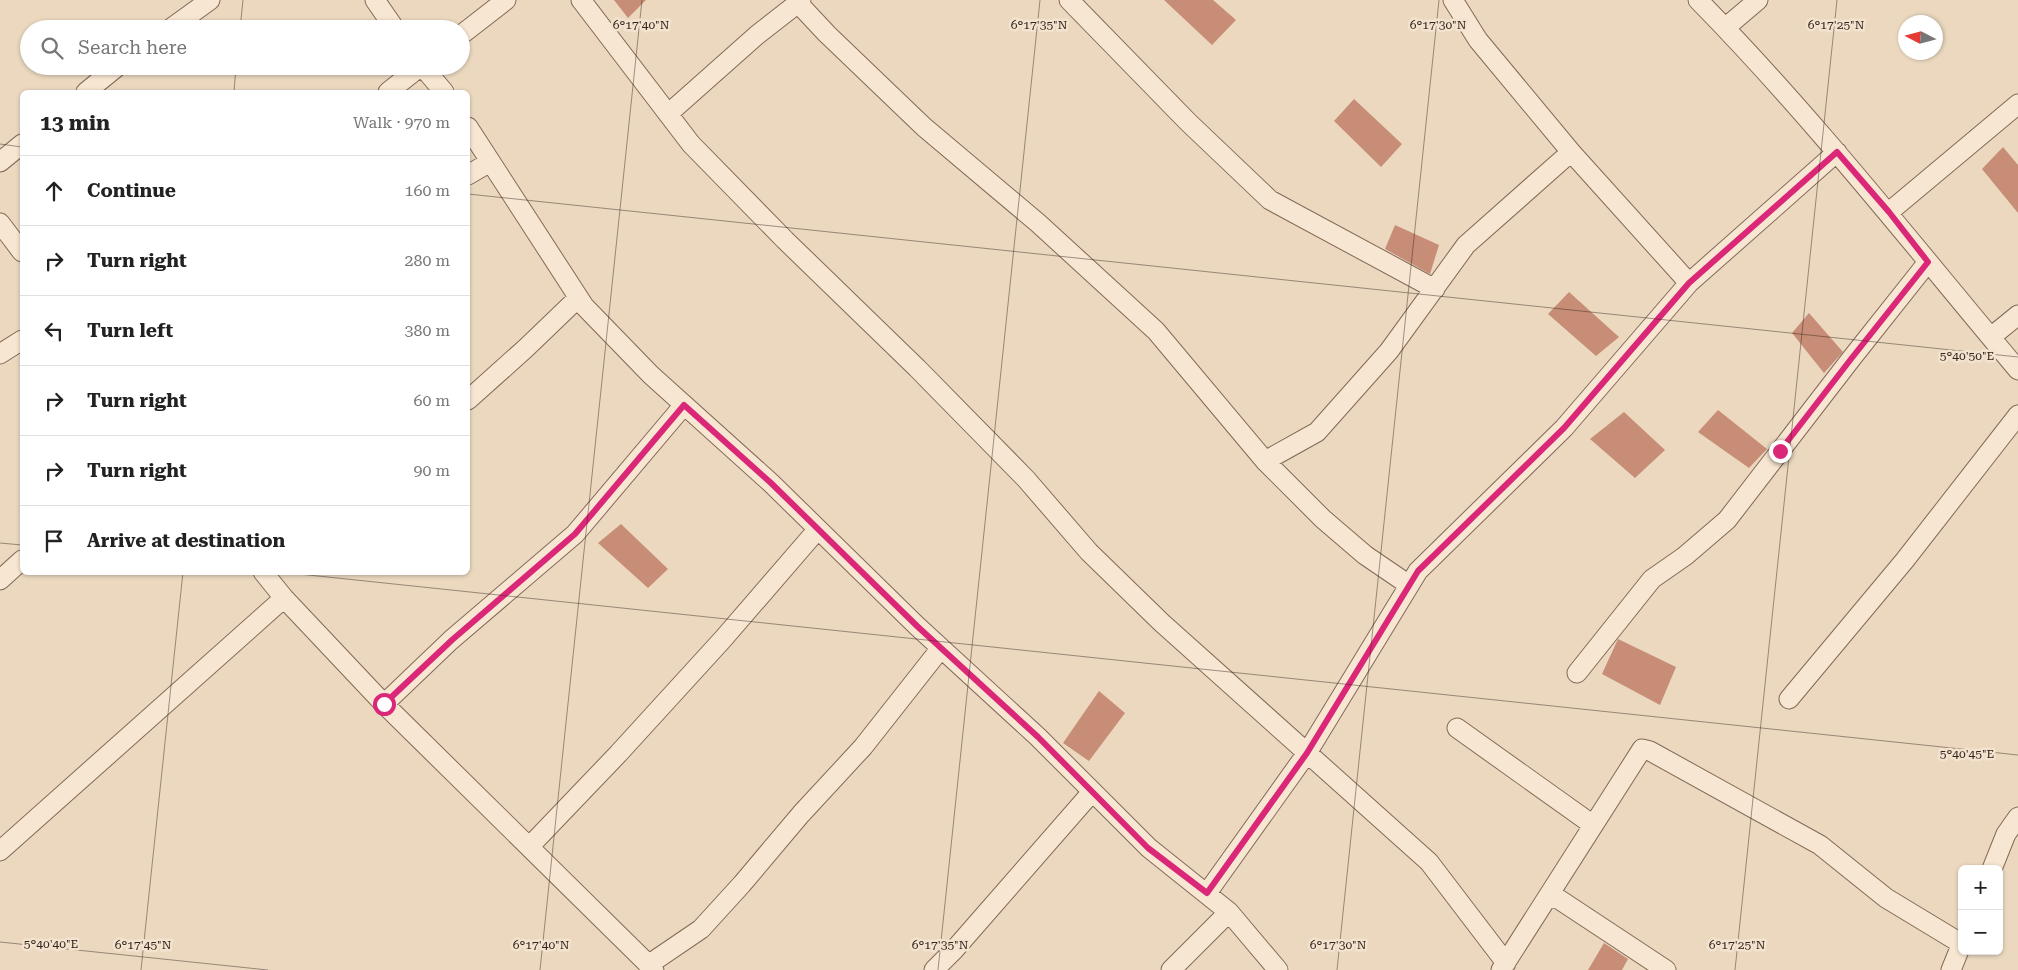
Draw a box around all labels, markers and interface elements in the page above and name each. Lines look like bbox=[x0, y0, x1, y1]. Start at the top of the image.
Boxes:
north arrow bbox=[1898, 15, 1943, 60]
text: 6°17'40"N bbox=[613, 18, 670, 32]
text: 6°17'35"N bbox=[1011, 18, 1068, 32]
text: 6°17'30"N bbox=[1410, 18, 1467, 32]
text: 6°17'25"N bbox=[1808, 18, 1865, 32]
search box bbox=[20, 20, 470, 75]
icon: search bbox=[38, 34, 66, 62]
text: Search here bbox=[78, 36, 187, 59]
text: 13 min bbox=[40, 111, 110, 135]
text: Walk · 970 m bbox=[353, 113, 450, 132]
icon: ahead bbox=[40, 177, 68, 205]
text: Continue bbox=[87, 179, 176, 202]
text: 160 m bbox=[404, 181, 450, 200]
icon: right bbox=[40, 247, 68, 275]
text: Turn right bbox=[87, 249, 187, 272]
text: 280 m bbox=[404, 251, 450, 270]
icon: left bbox=[40, 317, 68, 345]
text: Turn left bbox=[87, 319, 173, 342]
text: 380 m bbox=[404, 321, 450, 340]
text: 5°40'50"E bbox=[1940, 349, 1994, 363]
icon: right bbox=[40, 387, 68, 415]
text: Turn right bbox=[87, 389, 187, 412]
text: 60 m bbox=[413, 391, 450, 410]
route end bbox=[1769, 440, 1792, 463]
icon: right bbox=[40, 457, 68, 485]
text: Turn right bbox=[87, 459, 187, 482]
text: 90 m bbox=[413, 461, 450, 480]
icon: arrive bbox=[40, 527, 68, 555]
text: Arrive at destination bbox=[87, 529, 285, 552]
route start bbox=[373, 693, 396, 716]
text: 5°40'45"E bbox=[1940, 747, 1994, 761]
map controls bbox=[1958, 865, 2003, 955]
button: + bbox=[1958, 865, 2003, 910]
button: − bbox=[1958, 910, 2003, 955]
text: 5°40'40"E bbox=[24, 937, 78, 951]
text: 6°17'45"N bbox=[115, 938, 172, 952]
text: 6°17'40"N bbox=[513, 938, 570, 952]
text: 6°17'35"N bbox=[912, 938, 969, 952]
text: 6°17'30"N bbox=[1310, 938, 1367, 952]
text: 6°17'25"N bbox=[1709, 938, 1766, 952]

